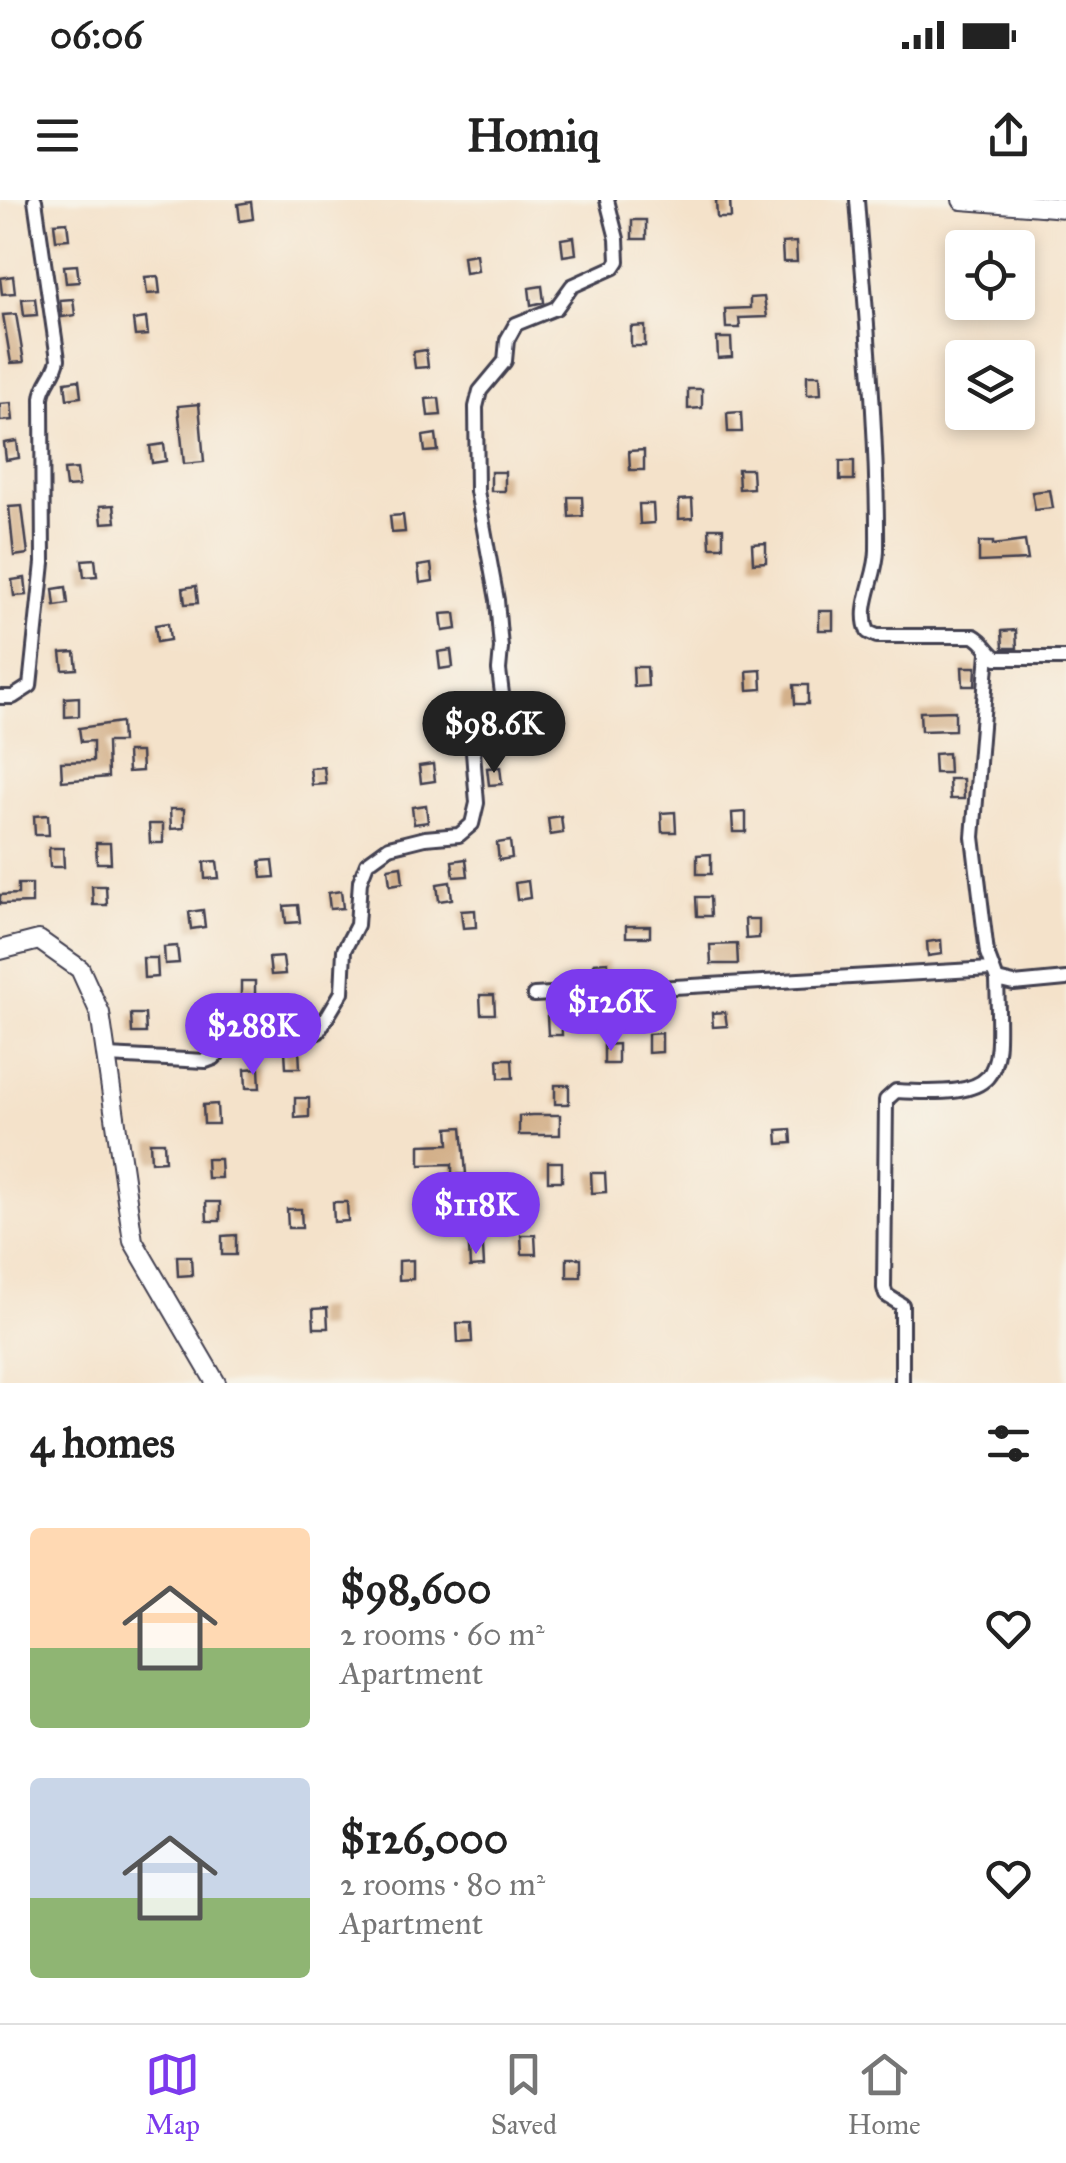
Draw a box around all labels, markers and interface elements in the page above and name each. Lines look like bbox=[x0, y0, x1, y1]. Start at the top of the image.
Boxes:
text: 06:06 bbox=[50, 12, 143, 58]
icon: menu bbox=[30, 108, 85, 163]
text: Homiq bbox=[467, 108, 599, 163]
icon: share bbox=[981, 108, 1036, 163]
map controls bbox=[945, 230, 1035, 430]
button: locate bbox=[945, 230, 1035, 320]
button: layers bbox=[945, 340, 1035, 430]
pin: $98.6K bbox=[413, 691, 575, 776]
text: $98.6K bbox=[444, 704, 544, 743]
pin: $126K bbox=[541, 969, 681, 1054]
text: $126K bbox=[568, 982, 654, 1021]
pin: $288K bbox=[183, 993, 323, 1078]
text: $288K bbox=[207, 1006, 299, 1045]
pin: $118K bbox=[406, 1172, 546, 1257]
text: $118K bbox=[434, 1185, 518, 1224]
icon: filters bbox=[981, 1416, 1036, 1471]
text: 4 homes bbox=[30, 1417, 175, 1469]
text: $98,600 bbox=[340, 1563, 491, 1615]
icon: home bbox=[110, 1568, 230, 1688]
icon: heart bbox=[981, 1601, 1036, 1656]
text: 2 rooms · 60 m² bbox=[340, 1615, 545, 1654]
text: Apartment bbox=[340, 1654, 483, 1693]
text: $126,000 bbox=[340, 1813, 508, 1865]
icon: home bbox=[110, 1818, 230, 1938]
icon: heart bbox=[981, 1851, 1036, 1906]
text: 2 rooms · 80 m² bbox=[340, 1865, 545, 1904]
text: Apartment bbox=[340, 1904, 483, 1943]
tab: Map bbox=[145, 2047, 200, 2142]
tab: Saved bbox=[491, 2047, 557, 2142]
tab: Home bbox=[848, 2047, 921, 2142]

